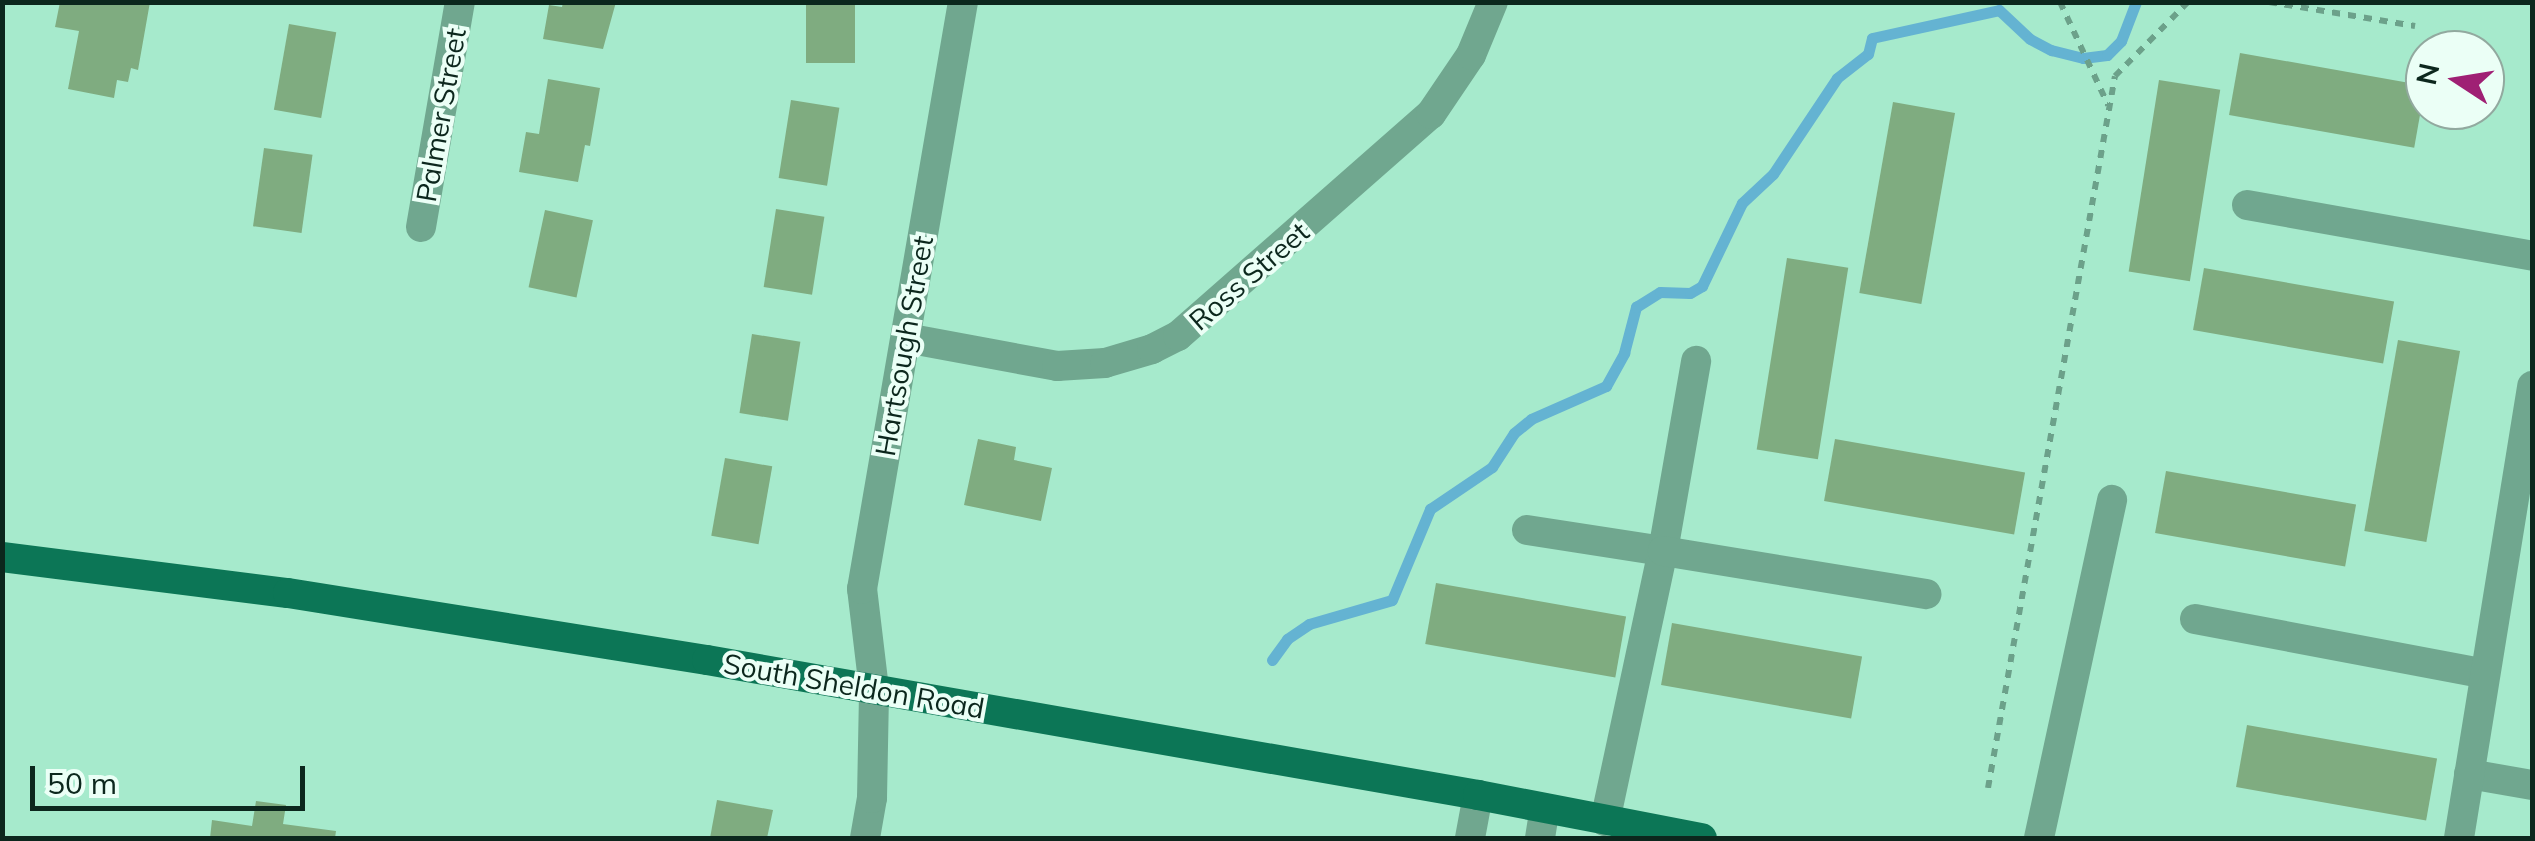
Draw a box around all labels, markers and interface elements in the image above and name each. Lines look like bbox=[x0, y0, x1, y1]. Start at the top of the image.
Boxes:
street label: Palmer Street bbox=[409, 26, 473, 204]
north arrow bbox=[2405, 30, 2505, 130]
text: N bbox=[2408, 60, 2446, 88]
street label: Ross Street bbox=[1182, 215, 1316, 337]
street label: Hartsough Street bbox=[868, 233, 940, 459]
street label: South Sheldon Road bbox=[721, 647, 987, 725]
scale bar bbox=[35, 746, 310, 808]
text: 50 m bbox=[47, 764, 117, 802]

